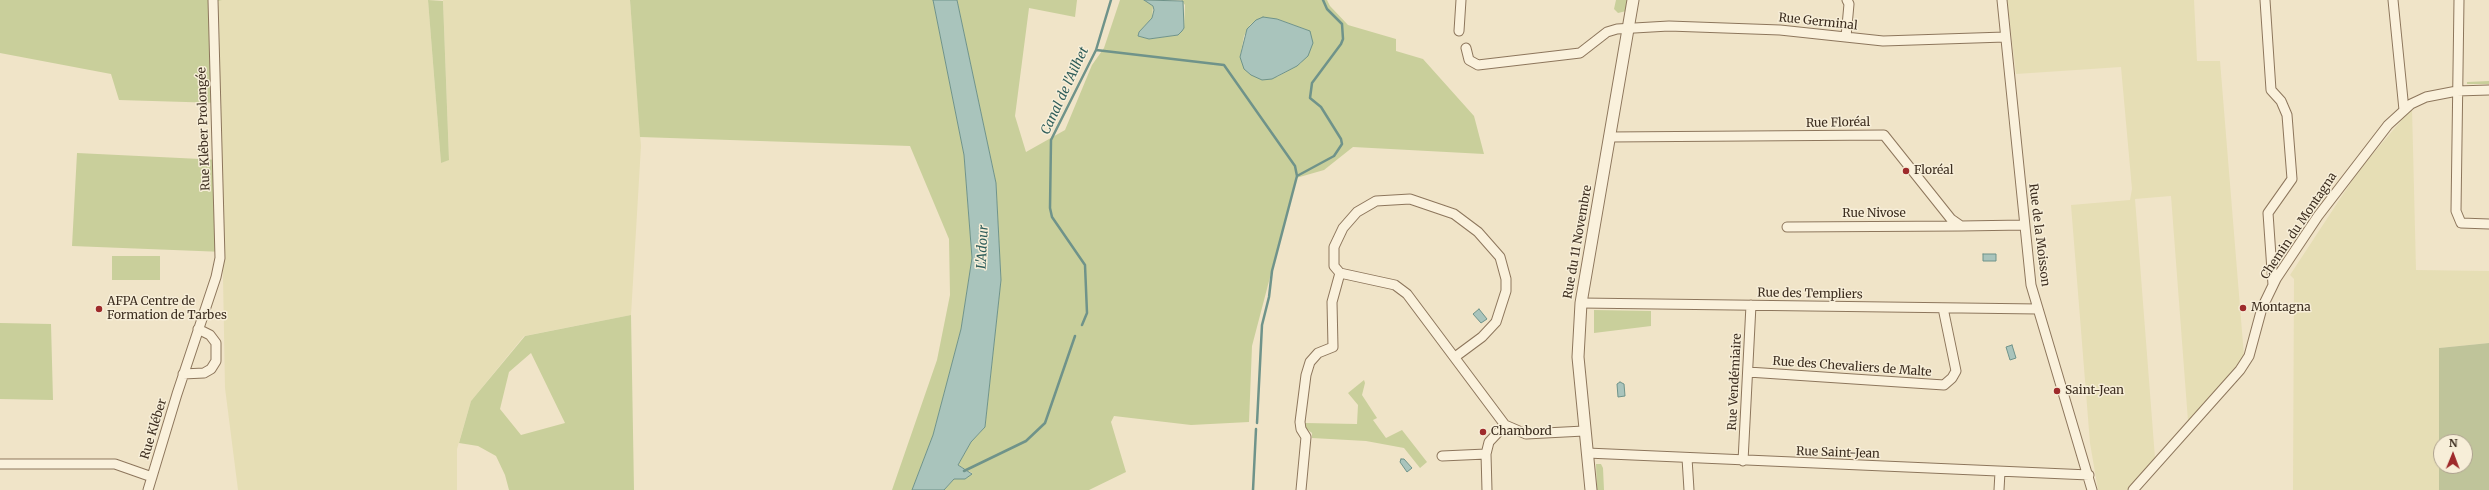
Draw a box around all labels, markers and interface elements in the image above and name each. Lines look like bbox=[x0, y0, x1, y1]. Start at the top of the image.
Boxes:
street label: Rue Germinal bbox=[1778, 11, 1858, 33]
water label: Canal de l'Ailhet bbox=[1038, 45, 1092, 137]
street label: Rue Kléber Prolongée bbox=[195, 67, 213, 191]
street label: Rue Floréal bbox=[1806, 115, 1870, 131]
place label: Floréal bbox=[1914, 164, 1954, 178]
marker: Floréal bbox=[1901, 166, 1911, 176]
street label: Chemin du Montagna bbox=[2258, 170, 2340, 282]
street label: Rue de la Moisson bbox=[2026, 183, 2052, 287]
street label: Rue du 11 Novembre bbox=[1561, 184, 1595, 300]
street label: Rue Nivose bbox=[1842, 207, 1906, 221]
water label: L'Adour bbox=[974, 225, 992, 269]
street label: Rue des Templiers bbox=[1757, 286, 1863, 302]
place label: AFPA Centre de Formation de Tarbes bbox=[107, 295, 227, 323]
place label: Montagna bbox=[2251, 301, 2311, 315]
marker: Montagna bbox=[2238, 303, 2248, 313]
marker: AFPA Centre de Formation de Tarbes bbox=[94, 304, 104, 314]
street label: Rue Vendémiaire bbox=[1725, 333, 1745, 431]
street label: Rue des Chevaliers de Malte bbox=[1772, 354, 1932, 380]
place label: Saint-Jean bbox=[2065, 384, 2124, 398]
marker: Saint-Jean bbox=[2052, 386, 2062, 396]
street label: Rue Kléber bbox=[138, 397, 170, 461]
place label: Chambord bbox=[1491, 425, 1552, 439]
marker: Chambord bbox=[1478, 427, 1488, 437]
north arrow bbox=[2433, 434, 2473, 474]
text: N bbox=[2449, 436, 2458, 450]
street label: Rue Saint-Jean bbox=[1796, 444, 1880, 462]

